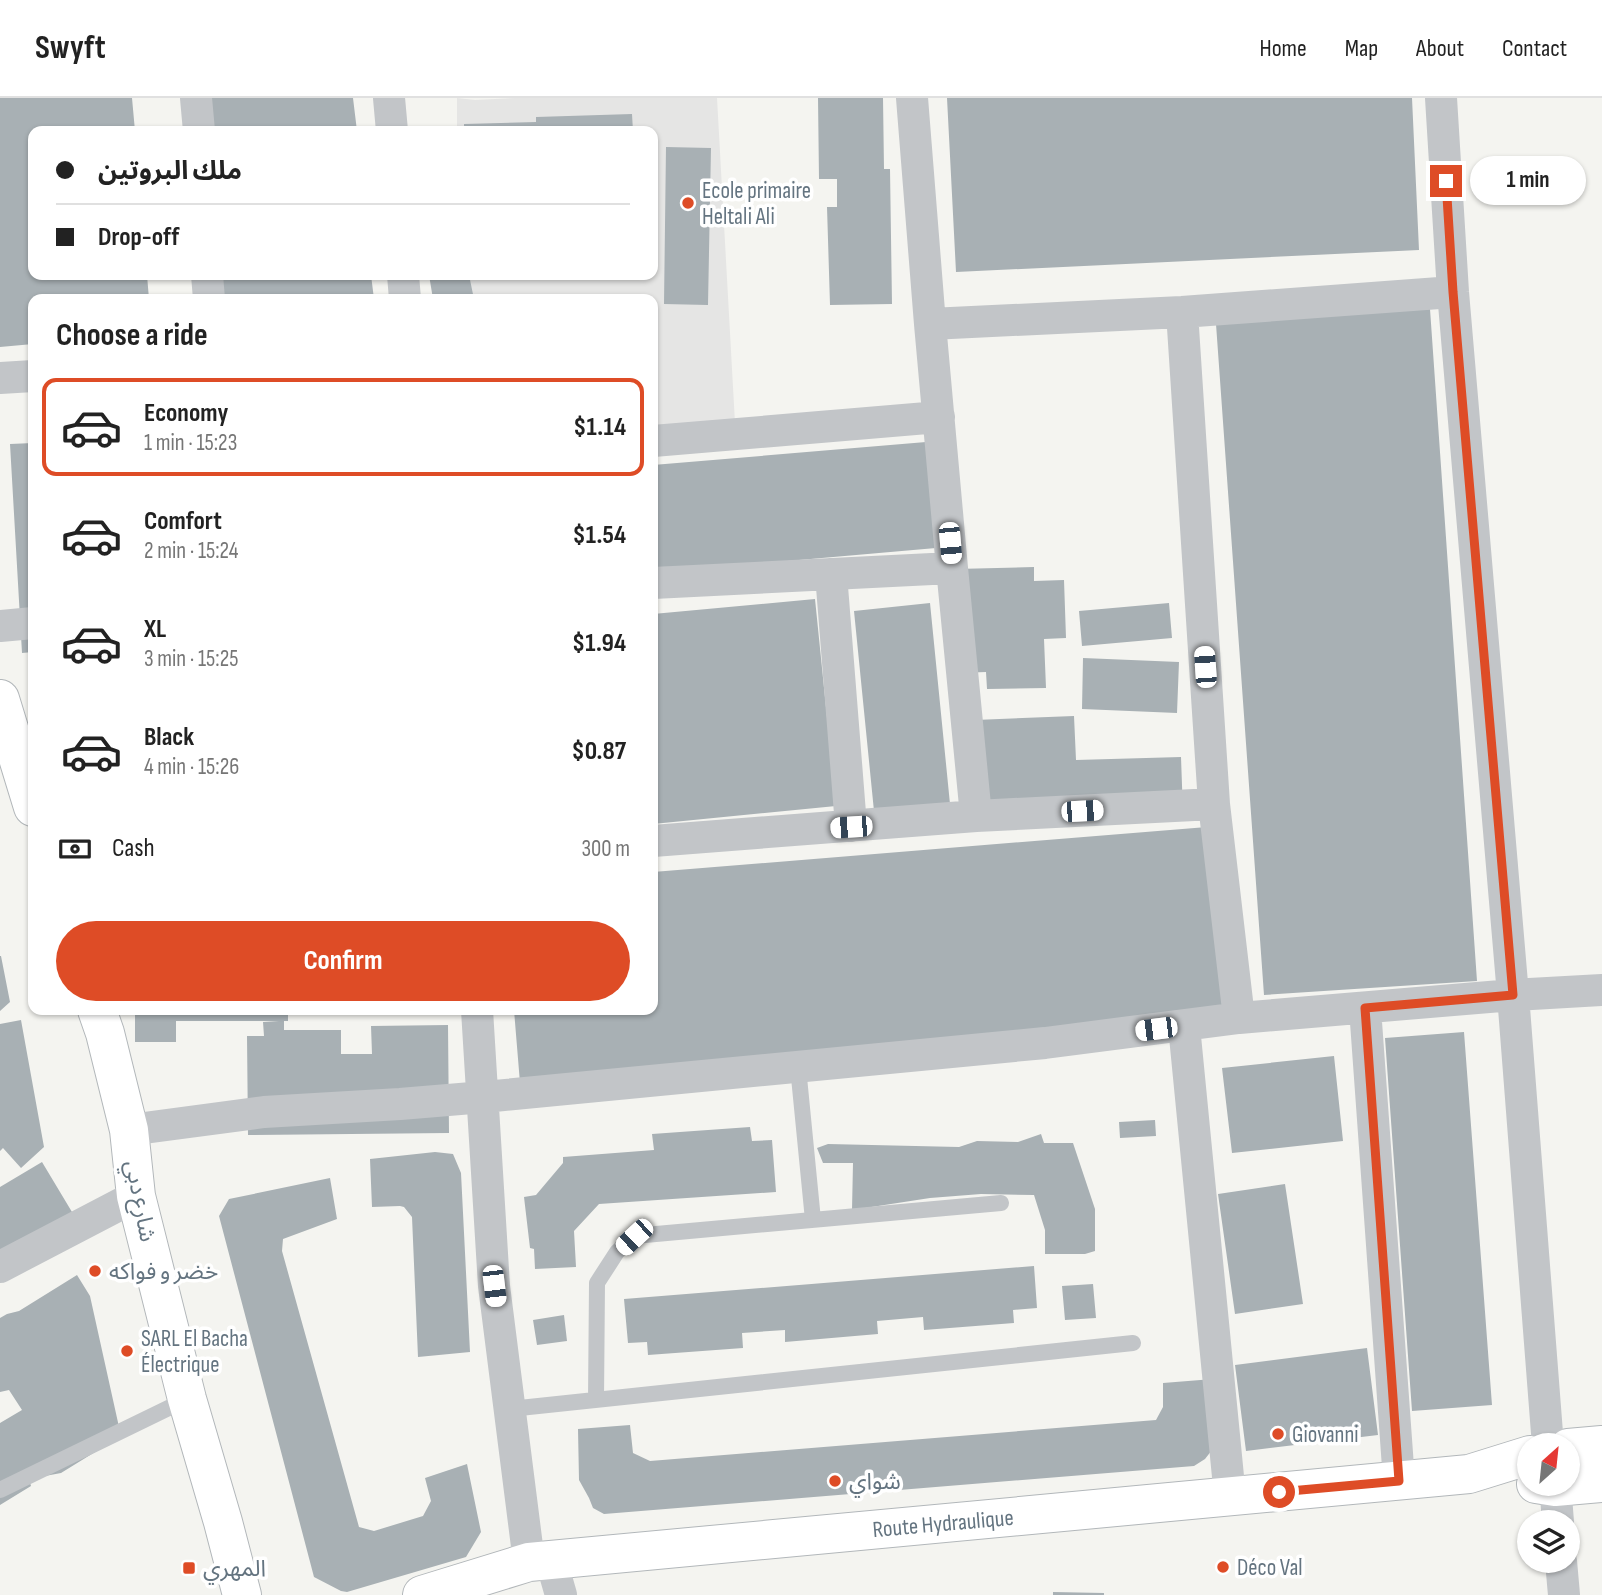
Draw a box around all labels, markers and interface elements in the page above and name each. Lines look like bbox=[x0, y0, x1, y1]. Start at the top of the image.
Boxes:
text: Swyft bbox=[35, 28, 106, 68]
text: Home bbox=[1259, 34, 1307, 63]
text: Map bbox=[1345, 34, 1378, 63]
text: About bbox=[1416, 34, 1464, 63]
text: Contact bbox=[1502, 34, 1567, 63]
text: ملك البروتين bbox=[98, 156, 242, 187]
callout: 1 min bbox=[1470, 156, 1586, 206]
route end bbox=[1430, 165, 1462, 197]
text: 1 min bbox=[1507, 166, 1549, 194]
place label: Ecole primaire Heltali Ali bbox=[702, 177, 811, 231]
marker: Ecole primaire Heltali Ali bbox=[680, 195, 696, 211]
text: Drop-off bbox=[98, 222, 179, 253]
text: Choose a ride bbox=[56, 316, 208, 355]
icon: car bbox=[60, 396, 123, 459]
text: Economy bbox=[144, 398, 228, 429]
text: $1.14 bbox=[573, 412, 626, 443]
text: 1 min · 15:23 bbox=[144, 429, 237, 457]
icon: car bbox=[60, 504, 123, 567]
text: Comfort bbox=[144, 506, 222, 537]
text: $1.54 bbox=[572, 520, 626, 551]
car bbox=[938, 521, 963, 565]
text: 2 min · 15:24 bbox=[144, 537, 238, 565]
icon: car bbox=[60, 612, 123, 675]
text: XL bbox=[144, 614, 166, 645]
text: $1.94 bbox=[572, 628, 626, 659]
text: 3 min · 15:25 bbox=[144, 645, 238, 673]
car bbox=[1194, 645, 1217, 689]
icon: car bbox=[60, 720, 123, 783]
text: Black bbox=[144, 722, 194, 753]
text: $0.87 bbox=[572, 736, 626, 767]
text: 4 min · 15:26 bbox=[144, 753, 239, 781]
car bbox=[1061, 799, 1104, 823]
car bbox=[830, 815, 873, 839]
icon: cash bbox=[56, 830, 94, 868]
text: Cash bbox=[112, 833, 155, 864]
text: 300 m bbox=[581, 835, 630, 863]
button: Confirm bbox=[56, 921, 630, 1001]
car bbox=[1134, 1016, 1179, 1042]
street label: شارع دبي bbox=[116, 1158, 162, 1245]
car bbox=[612, 1215, 657, 1259]
place label: خضر و فواكه bbox=[109, 1258, 218, 1286]
marker: خضر و فواكه bbox=[87, 1263, 103, 1279]
car bbox=[482, 1264, 507, 1308]
place label: SARL El Bacha Électrique bbox=[141, 1325, 248, 1379]
marker: SARL El Bacha Électrique bbox=[119, 1343, 135, 1359]
place label: Giovanni bbox=[1292, 1421, 1359, 1449]
marker: Giovanni bbox=[1270, 1426, 1286, 1442]
north arrow bbox=[1517, 1433, 1580, 1496]
map controls bbox=[1517, 1433, 1580, 1573]
place label: شواي bbox=[849, 1468, 901, 1498]
marker: شواي bbox=[827, 1473, 843, 1489]
route start bbox=[1263, 1476, 1295, 1508]
street label: Route Hydraulique bbox=[871, 1504, 1015, 1544]
button: layers bbox=[1517, 1510, 1580, 1573]
place label: Déco Val bbox=[1237, 1554, 1303, 1582]
place label: المهري bbox=[203, 1555, 266, 1585]
marker: Déco Val bbox=[1215, 1559, 1231, 1575]
marker: المهري bbox=[181, 1560, 197, 1576]

